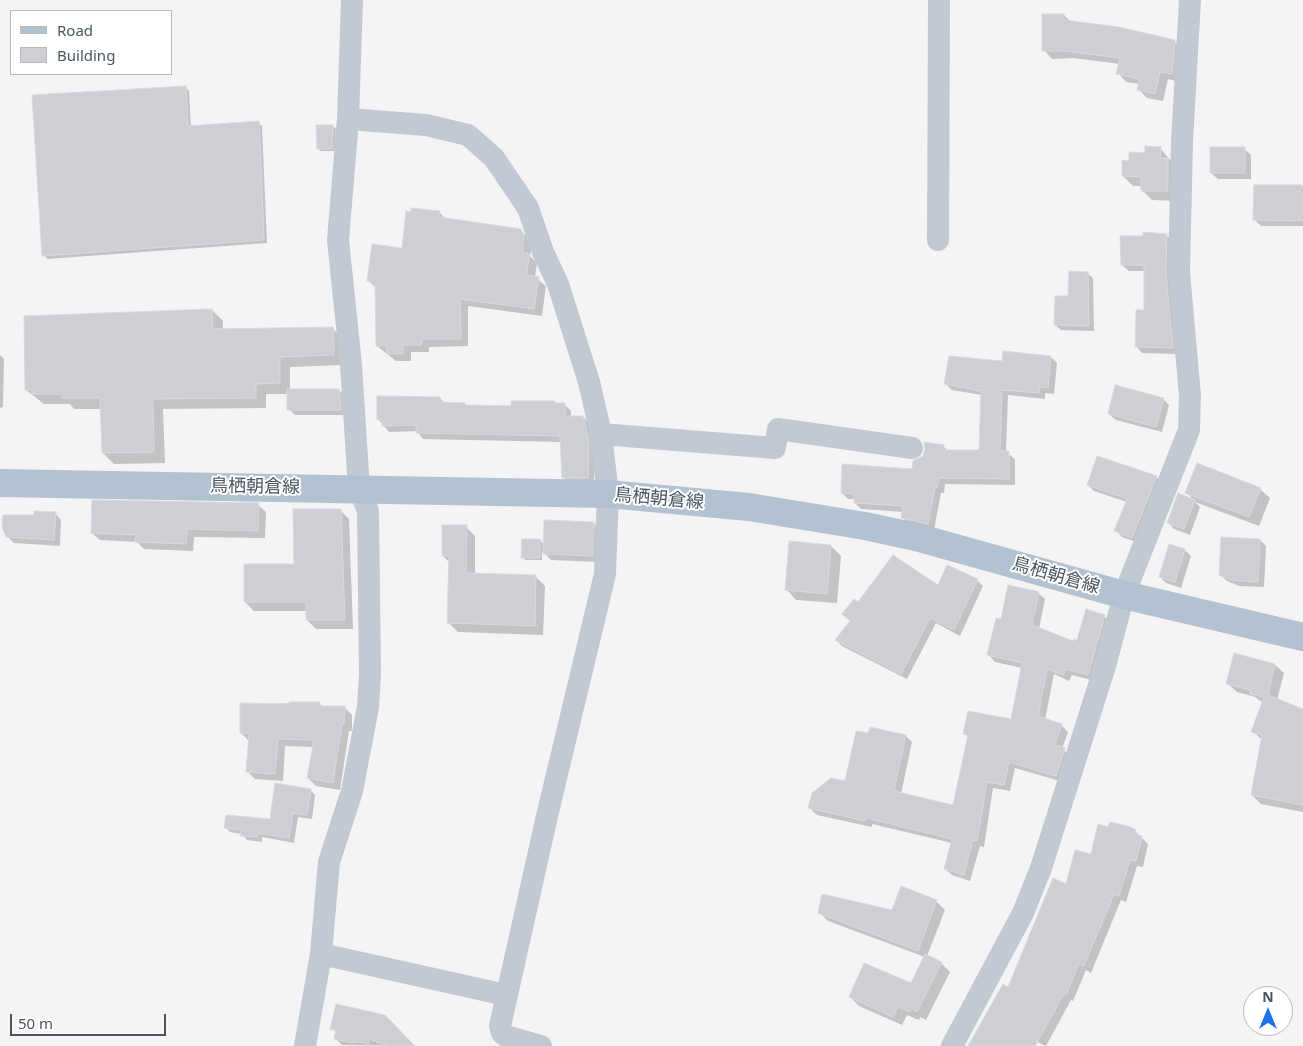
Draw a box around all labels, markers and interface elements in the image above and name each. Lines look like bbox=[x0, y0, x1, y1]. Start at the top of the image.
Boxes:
legend bbox=[10, 10, 172, 75]
text: Road bbox=[57, 20, 93, 40]
text: Building bbox=[57, 45, 115, 65]
street label: 鳥栖朝倉線 bbox=[210, 475, 300, 499]
street label: 鳥栖朝倉線 bbox=[613, 484, 705, 514]
street label: 鳥栖朝倉線 bbox=[1010, 553, 1102, 599]
north arrow bbox=[1243, 986, 1293, 1036]
text: N bbox=[1262, 987, 1274, 1006]
scale bar bbox=[12, 1004, 169, 1036]
text: 50 m bbox=[18, 1013, 53, 1033]

